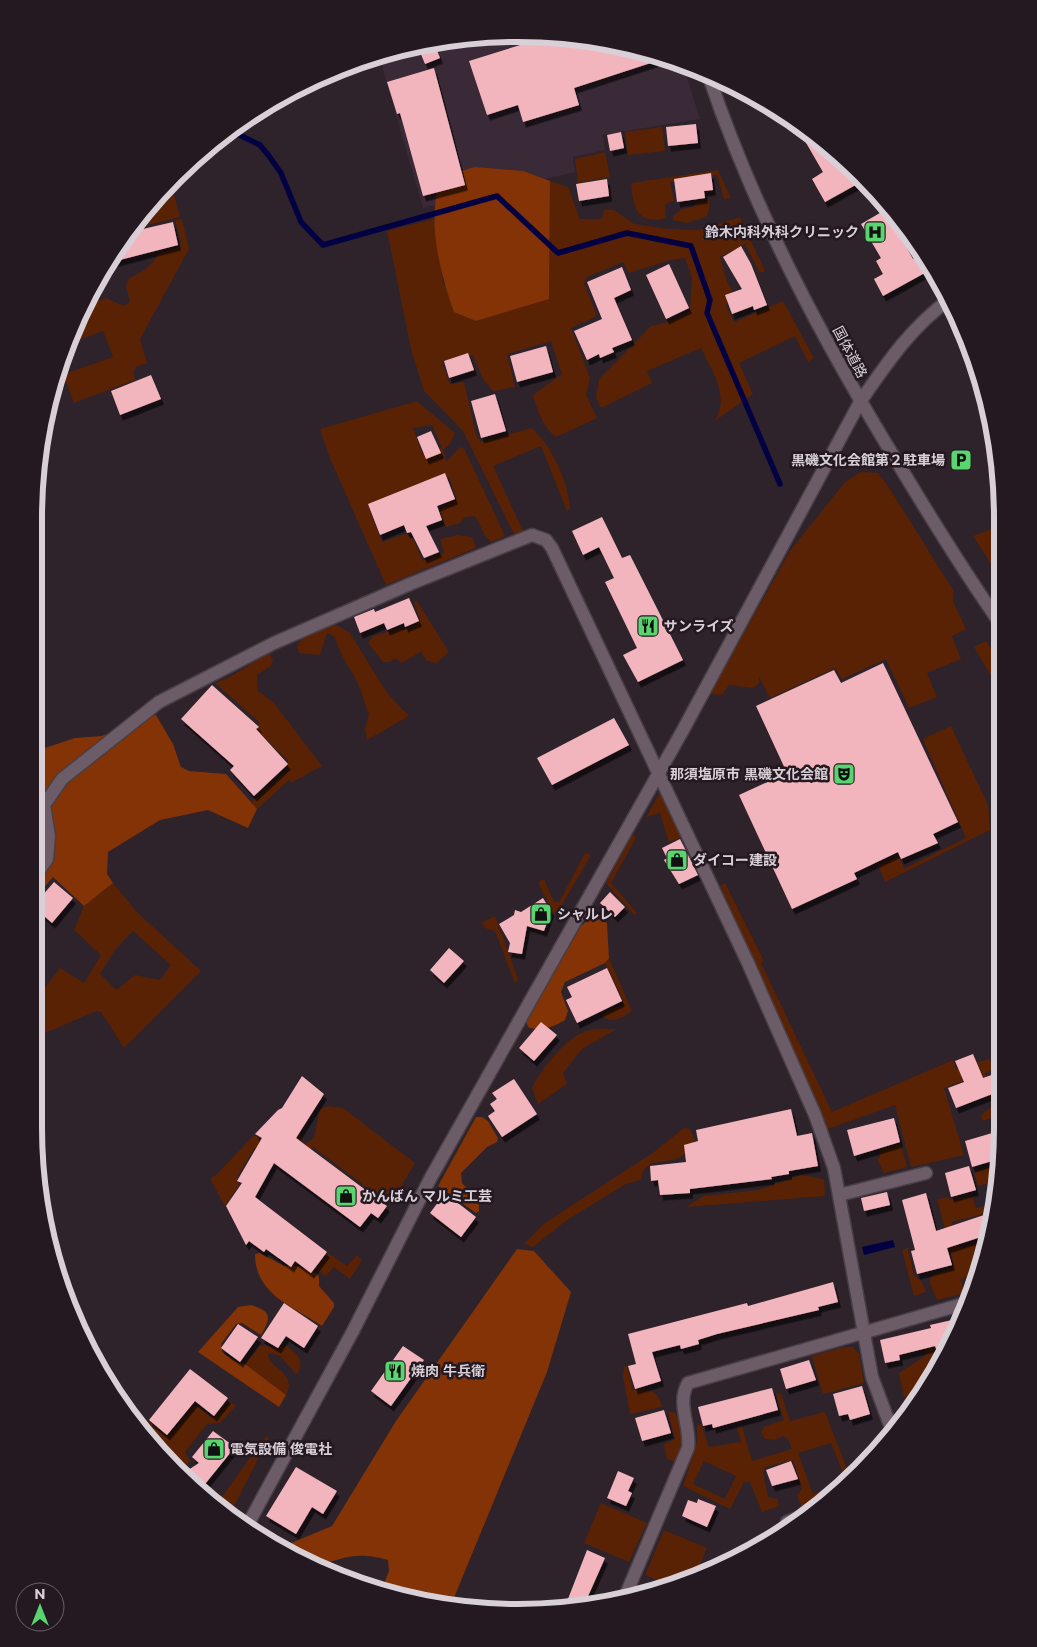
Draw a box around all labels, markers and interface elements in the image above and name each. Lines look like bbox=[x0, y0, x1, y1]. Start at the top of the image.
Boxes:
hospital icon: 鈴木内科外科クリニック bbox=[863, 220, 887, 244]
place label: 鈴木内科外科クリニック bbox=[705, 223, 859, 241]
street label: 国体道路 bbox=[829, 323, 871, 381]
parking icon: 黒磯文化会館第２駐車場 bbox=[949, 448, 973, 472]
place label: 黒磯文化会館第２駐車場 bbox=[791, 451, 945, 469]
restaurant icon: サンライズ bbox=[636, 614, 660, 638]
place label: サンライズ bbox=[664, 617, 734, 635]
theatre icon: 那須塩原市 黒磯文化会館 bbox=[832, 762, 856, 786]
place label: 那須塩原市 黒磯文化会館 bbox=[670, 765, 828, 783]
shop icon: ダイコー建設 bbox=[665, 848, 689, 872]
place label: ダイコー建設 bbox=[693, 851, 777, 869]
shop icon: シャルレ bbox=[529, 902, 553, 926]
place label: シャルレ bbox=[557, 905, 613, 923]
shop icon: かんばん マルミ工芸 bbox=[334, 1184, 358, 1208]
place label: かんばん マルミ工芸 bbox=[362, 1187, 492, 1205]
restaurant icon: 焼肉 牛兵衛 bbox=[383, 1359, 407, 1383]
place label: 焼肉 牛兵衛 bbox=[411, 1362, 485, 1380]
shop icon: 電気設備 俊電社 bbox=[202, 1437, 226, 1461]
place label: 電気設備 俊電社 bbox=[230, 1440, 332, 1458]
north arrow bbox=[15, 1582, 65, 1632]
text: N bbox=[34, 1585, 46, 1603]

